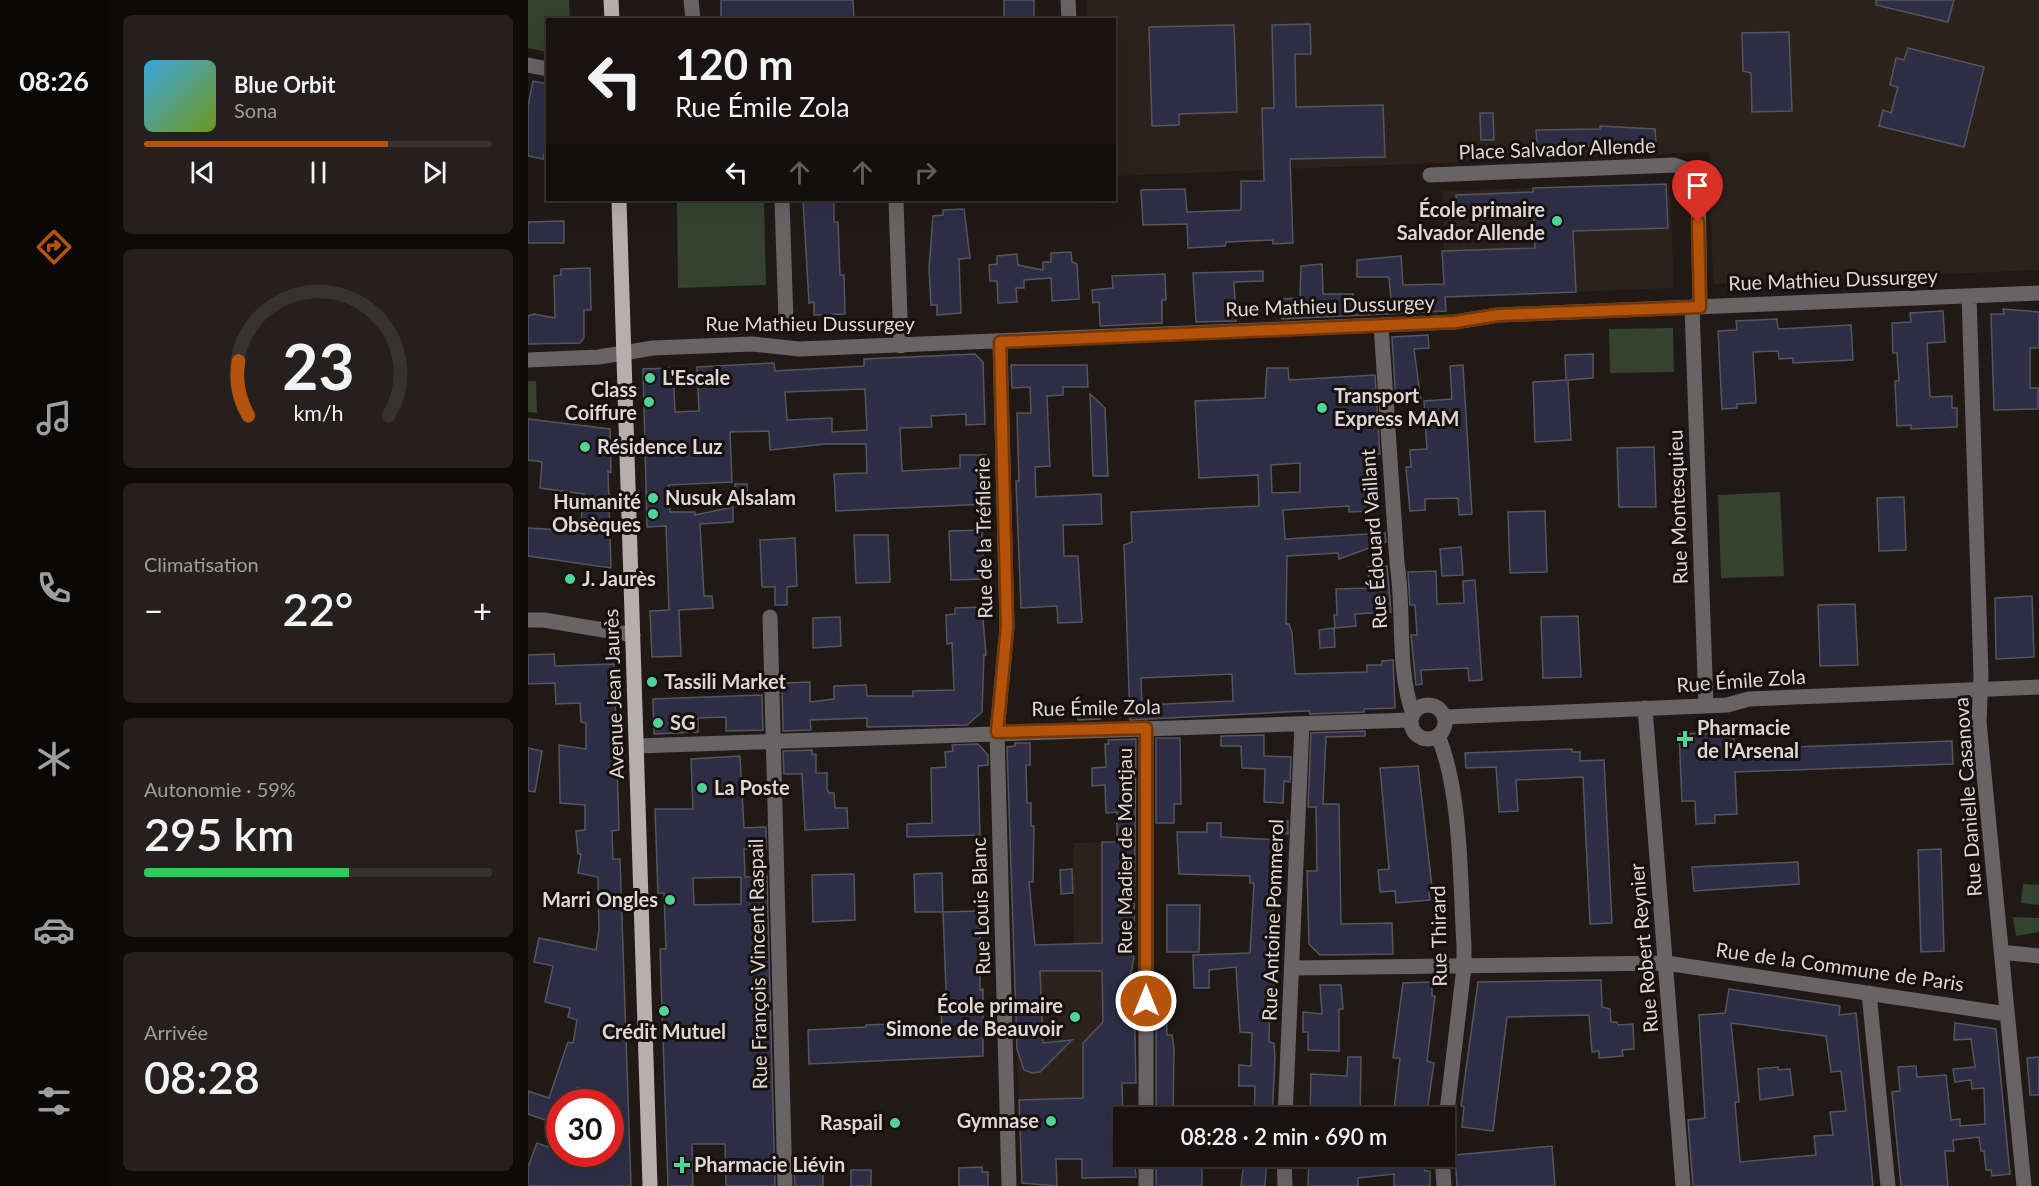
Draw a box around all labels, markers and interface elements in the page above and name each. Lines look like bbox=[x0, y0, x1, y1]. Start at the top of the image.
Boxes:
text: 120 m bbox=[675, 39, 793, 89]
icon: left bbox=[576, 42, 654, 120]
text: 08:26 bbox=[19, 64, 89, 97]
text: Blue Orbit bbox=[234, 71, 335, 98]
text: Rue Émile Zola bbox=[675, 90, 850, 123]
text: Sona bbox=[234, 98, 277, 122]
street label: Place Salvador Allende bbox=[1458, 133, 1656, 163]
icon: previous bbox=[186, 156, 219, 189]
icon: pause bbox=[302, 156, 335, 189]
icon: next bbox=[418, 156, 451, 189]
icon: left bbox=[720, 156, 753, 189]
icon: ahead bbox=[783, 156, 816, 189]
icon: ahead bbox=[846, 156, 879, 189]
icon: right bbox=[909, 156, 942, 189]
pin bbox=[1672, 160, 1723, 222]
icon: arrive bbox=[1681, 169, 1714, 202]
place label: École primaire Salvador Allende bbox=[1397, 197, 1545, 244]
marker: École primaire Salvador Allende bbox=[1550, 214, 1564, 228]
icon: directions bbox=[33, 226, 75, 268]
street label: Rue Mathieu Dussurgey bbox=[1728, 263, 1939, 295]
street label: Rue Mathieu Dussurgey bbox=[1225, 289, 1436, 321]
street label: Rue Mathieu Dussurgey bbox=[705, 311, 915, 335]
text: 23 bbox=[282, 328, 354, 403]
place label: L'Escale bbox=[662, 365, 731, 389]
marker: L'Escale bbox=[643, 371, 657, 385]
place label: Class Coiffure bbox=[565, 377, 637, 424]
place label: Transport Express MAM bbox=[1334, 383, 1459, 430]
marker: Class Coiffure bbox=[642, 395, 656, 409]
icon: music bbox=[33, 397, 75, 439]
text: km/h bbox=[293, 400, 343, 426]
marker: Transport Express MAM bbox=[1315, 401, 1329, 415]
street label: Rue Montesquieu bbox=[1662, 429, 1692, 585]
place label: Résidence Luz bbox=[597, 434, 723, 458]
marker: Résidence Luz bbox=[578, 440, 592, 454]
street label: Rue Édouard Vaillant bbox=[1355, 448, 1391, 630]
street label: Rue de la Tréfilerie bbox=[970, 457, 996, 619]
place label: Nusuk Alsalam bbox=[665, 485, 796, 509]
place label: Humanité Obsèques bbox=[552, 489, 641, 536]
marker: Nusuk Alsalam bbox=[646, 491, 660, 505]
marker: Humanité Obsèques bbox=[646, 507, 660, 521]
text: Climatisation bbox=[144, 552, 259, 576]
place label: J. Jaurès bbox=[582, 566, 656, 590]
icon: phone bbox=[33, 567, 75, 609]
marker: J. Jaurès bbox=[563, 572, 577, 586]
text: 22° bbox=[283, 582, 353, 636]
text: − bbox=[144, 590, 163, 630]
text: + bbox=[473, 590, 492, 630]
street label: Avenue Jean Jaurès bbox=[598, 609, 628, 780]
street label: Rue Émile Zola bbox=[1676, 664, 1806, 696]
place label: Tassili Market bbox=[664, 669, 787, 693]
marker: Tassili Market bbox=[645, 675, 659, 689]
street label: Rue Émile Zola bbox=[1031, 694, 1161, 720]
street label: Rue Danielle Casanova bbox=[1948, 697, 1986, 897]
place label: SG bbox=[670, 710, 696, 734]
place label: Pharmacie de l'Arsenal bbox=[1697, 715, 1799, 762]
marker: SG bbox=[651, 716, 665, 730]
marker: Pharmacie de l'Arsenal bbox=[1678, 732, 1692, 746]
icon: climate bbox=[33, 738, 75, 780]
street label: Rue Madier de Montjau bbox=[1112, 748, 1136, 954]
place label: La Poste bbox=[714, 775, 790, 799]
text: Autonomie · 59% bbox=[144, 777, 296, 801]
marker: La Poste bbox=[695, 781, 709, 795]
text: 295 km bbox=[144, 807, 294, 861]
street label: Rue Antoine Pommerol bbox=[1256, 819, 1288, 1021]
street label: Rue Louis Blanc bbox=[966, 836, 994, 975]
street label: Rue François Vincent Raspail bbox=[743, 839, 771, 1090]
street label: Rue Robert Reynier bbox=[1624, 862, 1662, 1034]
street label: Rue Thirard bbox=[1425, 885, 1451, 987]
place label: Marri Ongles bbox=[542, 887, 658, 911]
marker: Marri Ongles bbox=[663, 893, 677, 907]
icon: car bbox=[33, 909, 75, 951]
street label: Rue de la Commune de Paris bbox=[1715, 937, 1966, 995]
position arrow bbox=[1114, 969, 1178, 1033]
place label: École primaire Simone de Beauvoir bbox=[886, 993, 1064, 1040]
marker: Crédit Mutuel bbox=[657, 1004, 671, 1018]
marker: École primaire Simone de Beauvoir bbox=[1068, 1010, 1082, 1024]
place label: Crédit Mutuel bbox=[602, 1019, 726, 1043]
text: Arrivée bbox=[144, 1020, 208, 1044]
text: 08:28 bbox=[144, 1050, 260, 1104]
icon: filters bbox=[33, 1080, 75, 1122]
speed limit sign: 30 bbox=[546, 1089, 624, 1167]
place label: Gymnase bbox=[957, 1108, 1039, 1132]
place label: Raspail bbox=[820, 1110, 883, 1134]
marker: Gymnase bbox=[1044, 1114, 1058, 1128]
marker: Raspail bbox=[888, 1116, 902, 1130]
text: 08:28 · 2 min · 690 m bbox=[1181, 1123, 1387, 1150]
place label: Pharmacie Liévin bbox=[694, 1152, 845, 1176]
marker: Pharmacie Liévin bbox=[675, 1158, 689, 1172]

